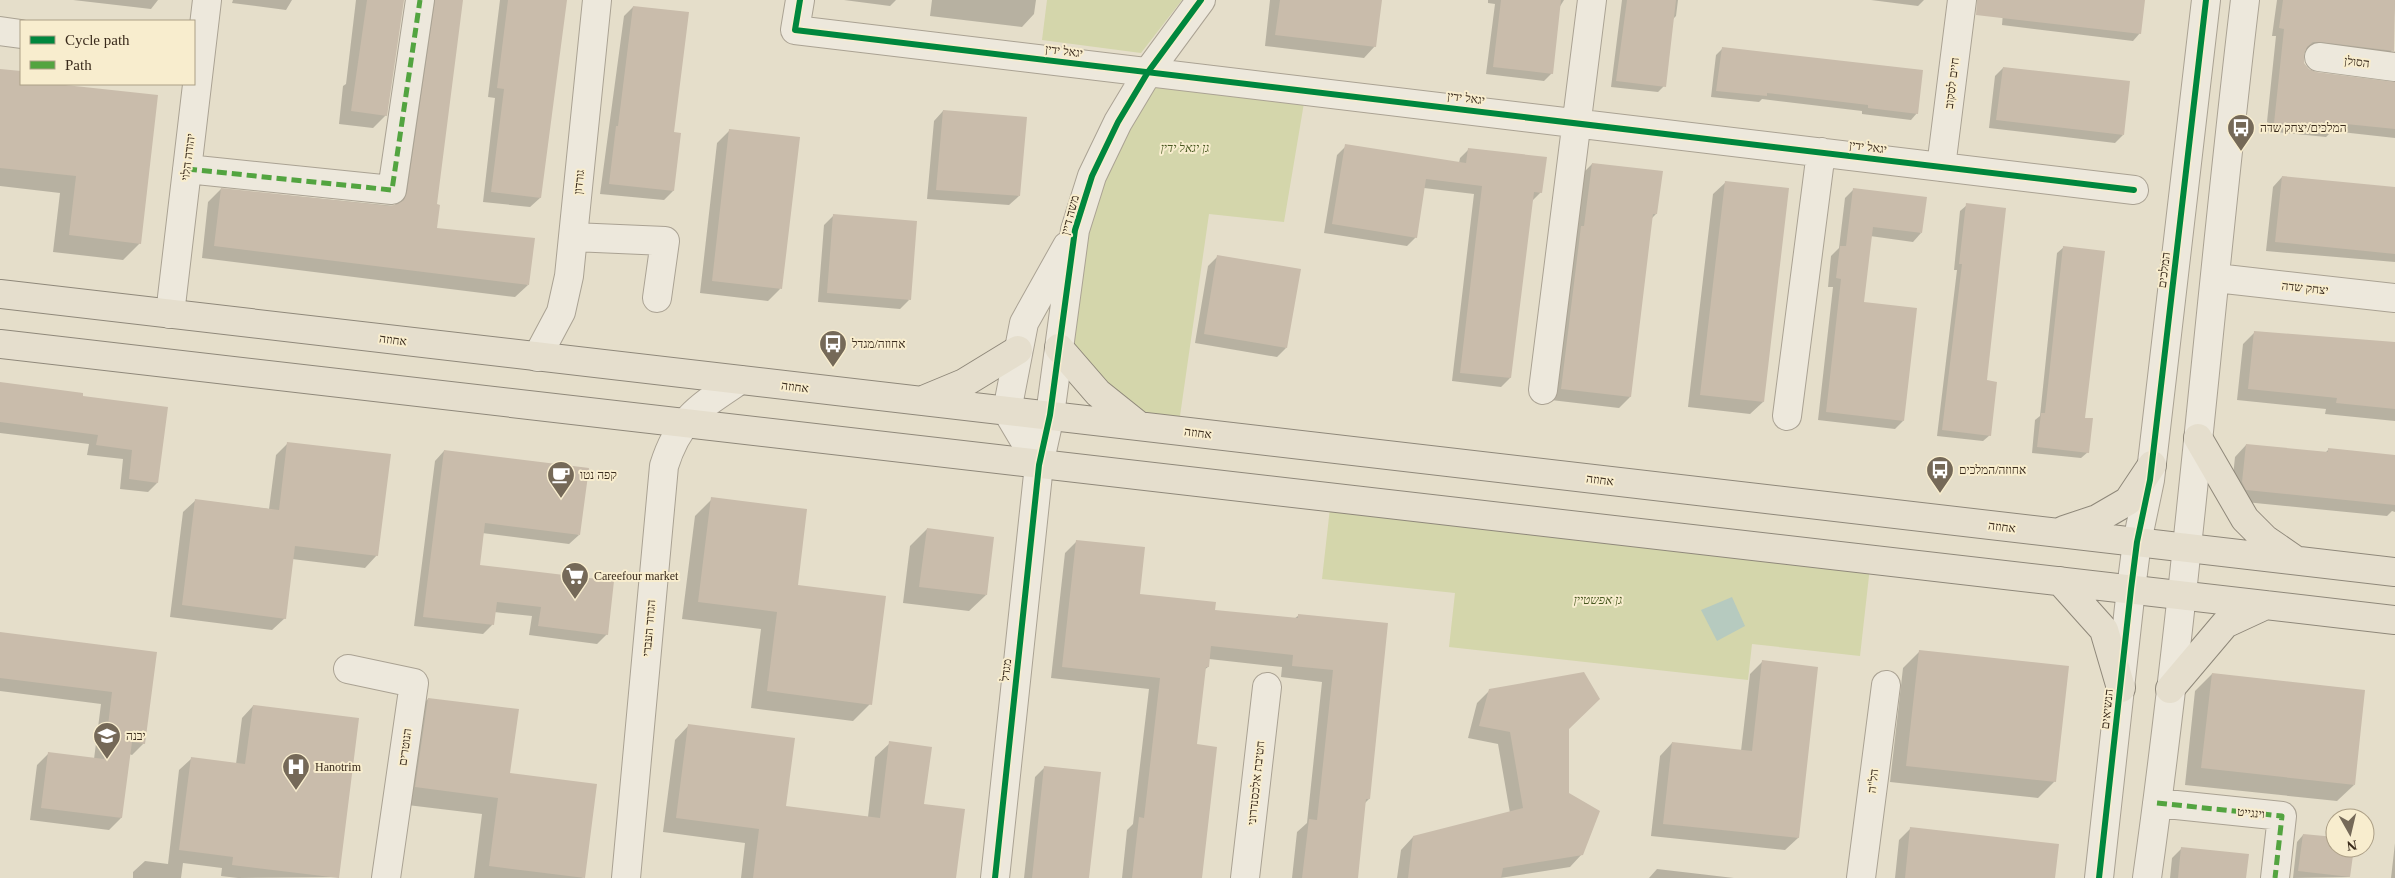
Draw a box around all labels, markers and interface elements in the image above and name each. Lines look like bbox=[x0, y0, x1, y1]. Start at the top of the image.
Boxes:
legend bbox=[20, 20, 195, 85]
text: Cycle path bbox=[65, 32, 130, 48]
street label: יגאל ידין bbox=[1044, 42, 1084, 60]
street label: הסולן bbox=[2343, 53, 2371, 71]
text: Path bbox=[65, 57, 92, 73]
street label: חיים לסקוב bbox=[1942, 57, 1962, 109]
street label: יגאל ידין bbox=[1446, 89, 1486, 107]
bus stop icon: המלכים/יצחק שדה bbox=[2226, 113, 2256, 152]
place label: המלכים/יצחק שדה bbox=[2260, 121, 2347, 135]
street label: יהודה הלוי bbox=[178, 133, 198, 181]
street label: יגאל ידין bbox=[1848, 138, 1888, 156]
park label: גן יגאל ידין bbox=[1161, 141, 1209, 155]
street label: גורדון bbox=[571, 169, 587, 195]
street label: משה דיין bbox=[1058, 194, 1082, 236]
street label: המלכים bbox=[2155, 251, 2173, 289]
street label: יצחק שדה bbox=[2281, 279, 2329, 297]
bus stop icon: אחוזה/מגדל bbox=[818, 329, 848, 368]
street label: אחוזה bbox=[378, 331, 408, 349]
place label: אחוזה/מגדל bbox=[851, 337, 905, 351]
street label: אחוזה bbox=[780, 378, 810, 396]
street label: אחוזה bbox=[1183, 424, 1213, 442]
bus stop icon: אחוזה/המלכים bbox=[1925, 455, 1955, 494]
cafe icon: קפה נטו bbox=[546, 460, 576, 499]
place label: אחוזה/המלכים bbox=[1959, 463, 2026, 477]
place label: קפה נטו bbox=[580, 468, 617, 482]
street label: אחוזה bbox=[1585, 471, 1615, 489]
street label: אחוזה bbox=[1987, 518, 2017, 536]
supermarket icon: Careefour market bbox=[560, 561, 590, 600]
place label: Careefour market bbox=[594, 569, 679, 583]
park label: גן אפשטיין bbox=[1574, 593, 1622, 607]
street label: הגדוד העברי bbox=[640, 599, 658, 657]
street label: מגדל bbox=[998, 658, 1014, 683]
street label: הנשיאים bbox=[2098, 688, 2116, 730]
school or university icon: יבנה bbox=[92, 721, 122, 760]
street label: הנוטרים bbox=[395, 727, 415, 767]
place label: יבנה bbox=[126, 729, 146, 743]
street label: חטיבת אלכסנדרוני bbox=[1245, 740, 1267, 826]
hospital icon: Hanotrim bbox=[281, 752, 311, 791]
place label: Hanotrim bbox=[315, 760, 362, 774]
street label: הל"ה bbox=[1865, 768, 1881, 794]
street label: וינגייט bbox=[2237, 805, 2265, 821]
north arrow bbox=[2325, 808, 2375, 858]
text: N bbox=[2346, 837, 2358, 854]

